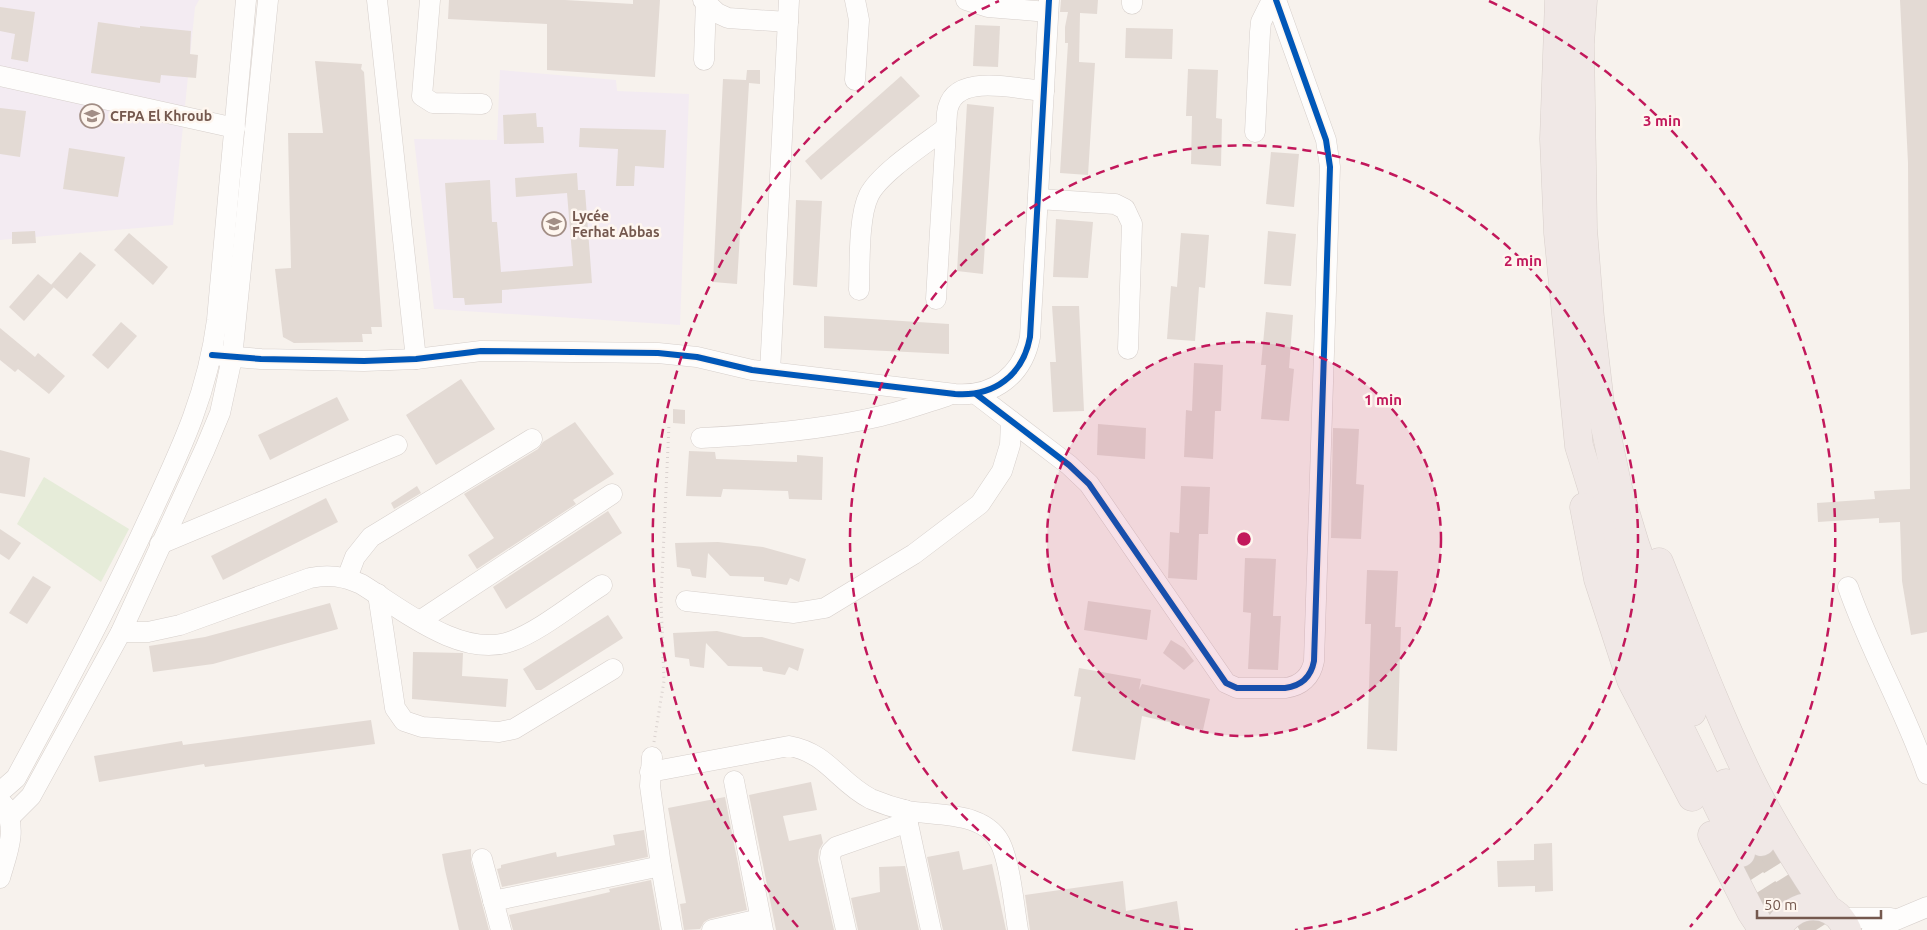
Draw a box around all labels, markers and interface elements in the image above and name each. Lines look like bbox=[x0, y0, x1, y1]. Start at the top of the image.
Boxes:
school or university icon: CFPA El Khroub bbox=[79, 103, 105, 129]
place label: CFPA El Khroub bbox=[110, 108, 212, 124]
text: 3 min bbox=[1643, 112, 1681, 129]
place label: Lycée Ferhat Abbas bbox=[572, 208, 660, 240]
school or university icon: Lycée Ferhat Abbas bbox=[541, 211, 567, 237]
text: 2 min bbox=[1504, 252, 1542, 269]
text: 1 min bbox=[1364, 391, 1402, 408]
centre of rings bbox=[1235, 530, 1253, 548]
scale bar bbox=[1757, 888, 1881, 920]
text: 50 m bbox=[1764, 896, 1797, 913]

